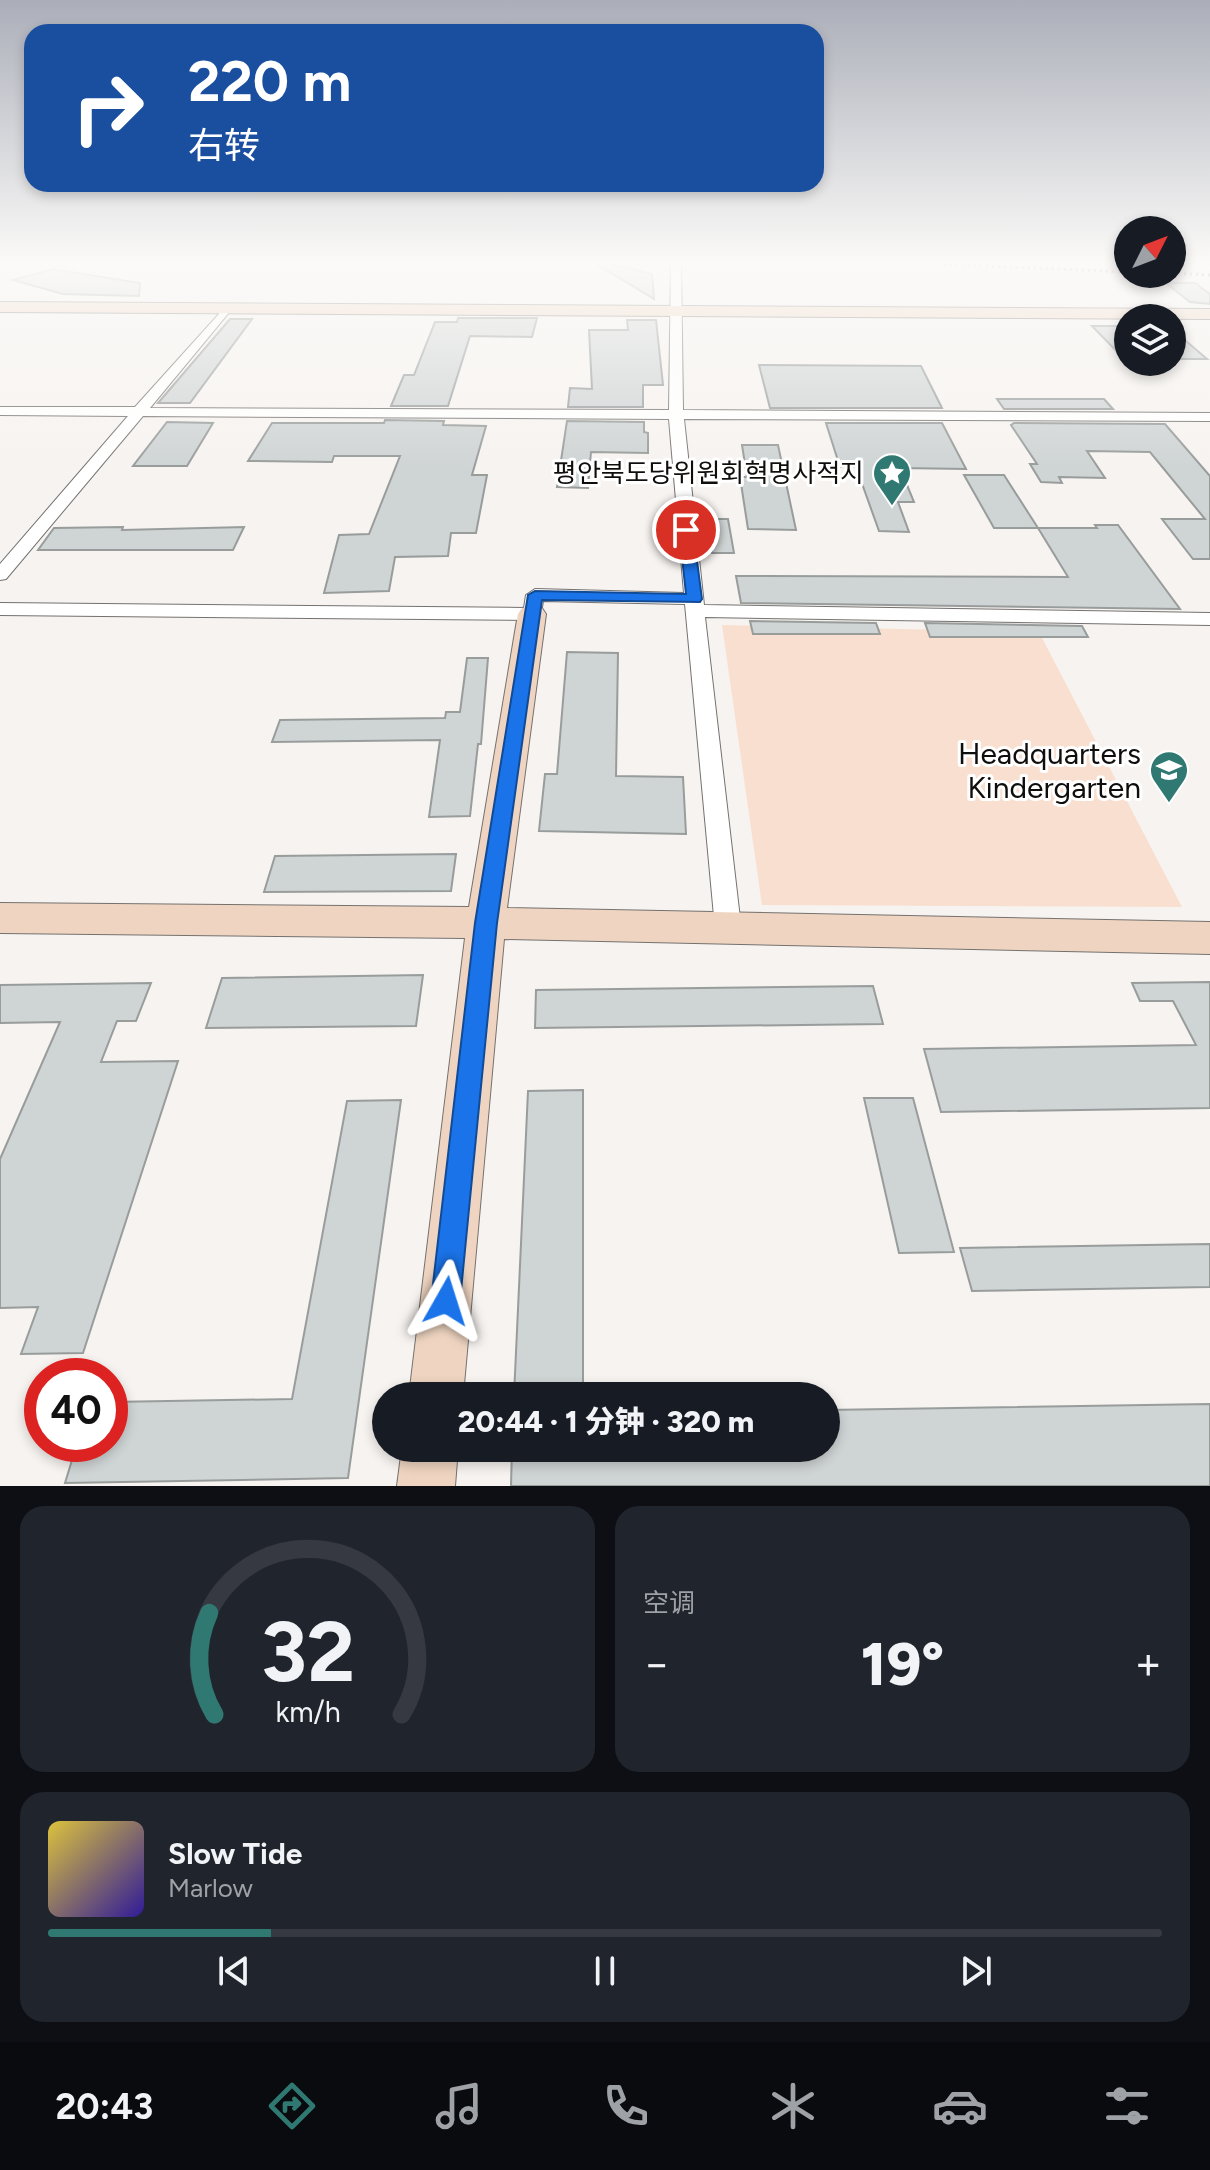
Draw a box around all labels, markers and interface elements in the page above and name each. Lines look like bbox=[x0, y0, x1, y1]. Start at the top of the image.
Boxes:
text: 220 m bbox=[188, 48, 351, 115]
icon: right bbox=[56, 56, 160, 160]
text: 右转 bbox=[188, 124, 260, 167]
north arrow bbox=[1114, 216, 1186, 288]
map controls bbox=[1114, 216, 1186, 376]
button: layers bbox=[1114, 304, 1186, 376]
place icon: 평안북도당위원회혁명사적지 bbox=[871, 452, 913, 507]
place label: 평안북도당위원회혁명사적지 bbox=[553, 457, 864, 489]
pin bbox=[652, 496, 720, 564]
icon: arrive bbox=[664, 508, 708, 552]
place label: Headquarters Kindergarten bbox=[958, 735, 1141, 806]
school or university icon: Headquarters Kindergarten bbox=[1148, 749, 1190, 804]
position arrow bbox=[404, 1259, 488, 1343]
speed limit sign: 40 bbox=[24, 1358, 128, 1462]
text: 20:44 · 1 分钟 · 320 m bbox=[458, 1403, 754, 1440]
text: 空调 bbox=[643, 1587, 695, 1619]
text: 32 bbox=[260, 1602, 355, 1702]
text: 19° bbox=[861, 1628, 944, 1700]
text: − bbox=[643, 1637, 670, 1690]
text: + bbox=[1135, 1637, 1162, 1690]
text: km/h bbox=[275, 1695, 340, 1729]
text: Slow Tide bbox=[168, 1835, 302, 1872]
text: Marlow bbox=[168, 1872, 253, 1904]
icon: previous bbox=[212, 1949, 256, 1993]
icon: pause bbox=[583, 1949, 627, 1993]
icon: next bbox=[954, 1949, 998, 1993]
icon: directions bbox=[264, 2078, 320, 2134]
icon: music bbox=[431, 2078, 487, 2134]
icon: phone bbox=[598, 2078, 654, 2134]
icon: climate bbox=[765, 2078, 821, 2134]
icon: car bbox=[932, 2078, 988, 2134]
icon: filters bbox=[1099, 2078, 1155, 2134]
text: 20:43 bbox=[55, 2085, 153, 2128]

